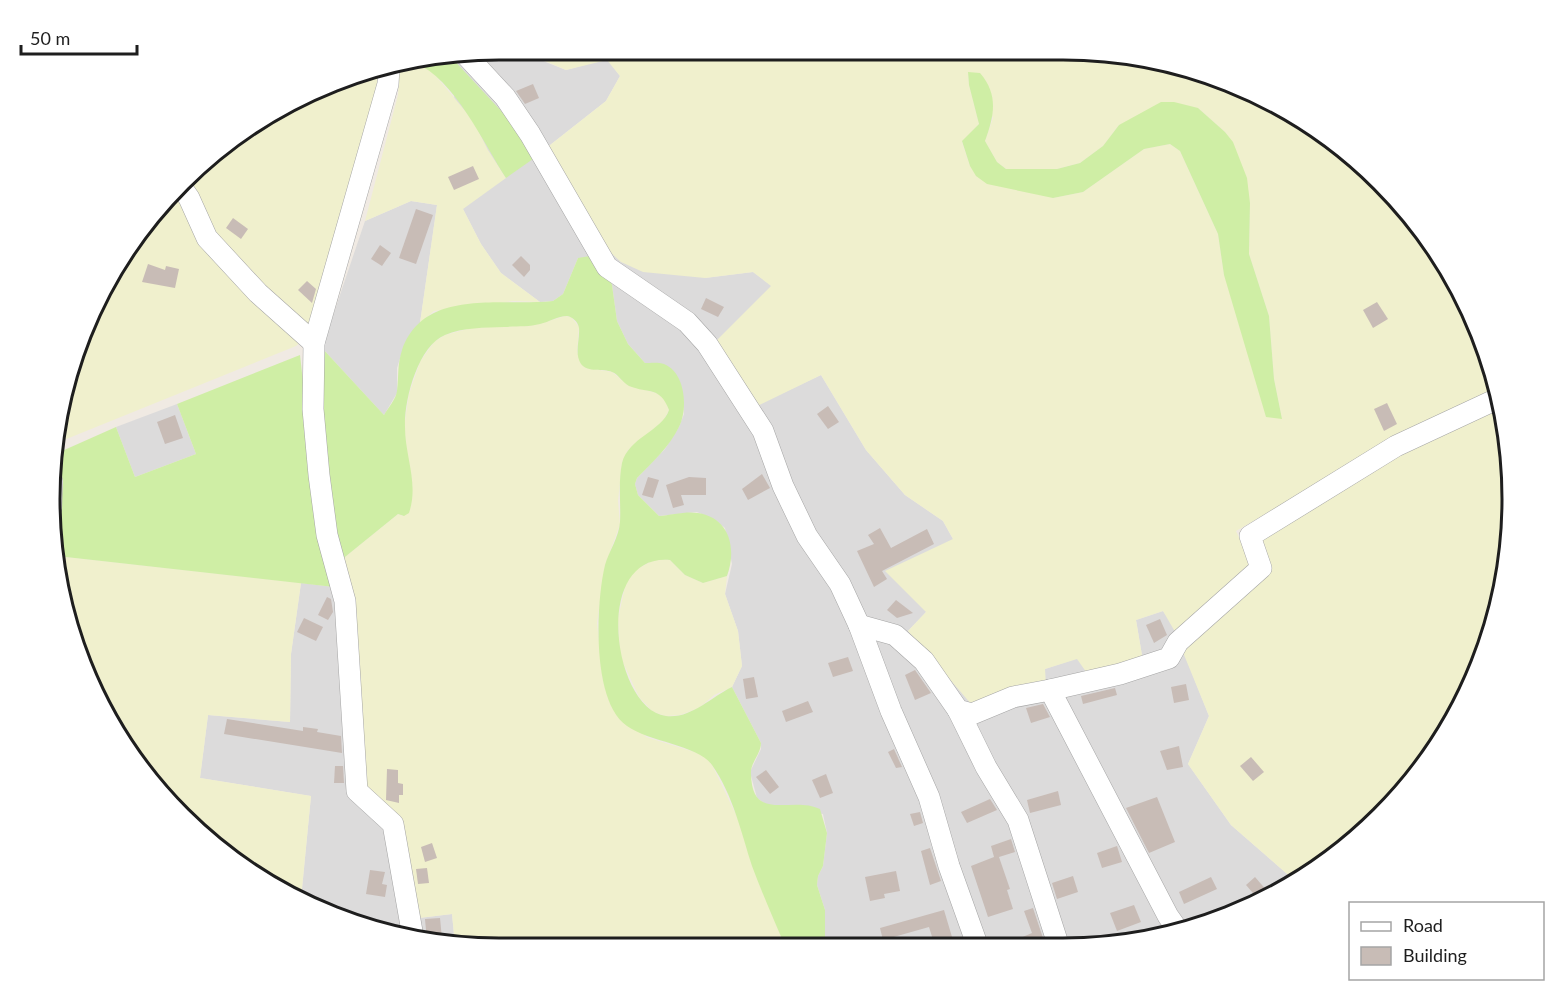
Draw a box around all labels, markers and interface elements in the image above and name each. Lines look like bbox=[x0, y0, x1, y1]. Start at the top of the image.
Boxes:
scale bar bbox=[21, 18, 136, 56]
text: 50 m bbox=[30, 27, 70, 49]
legend bbox=[1349, 902, 1544, 980]
text: Road bbox=[1403, 914, 1443, 936]
text: Building bbox=[1403, 944, 1467, 966]

